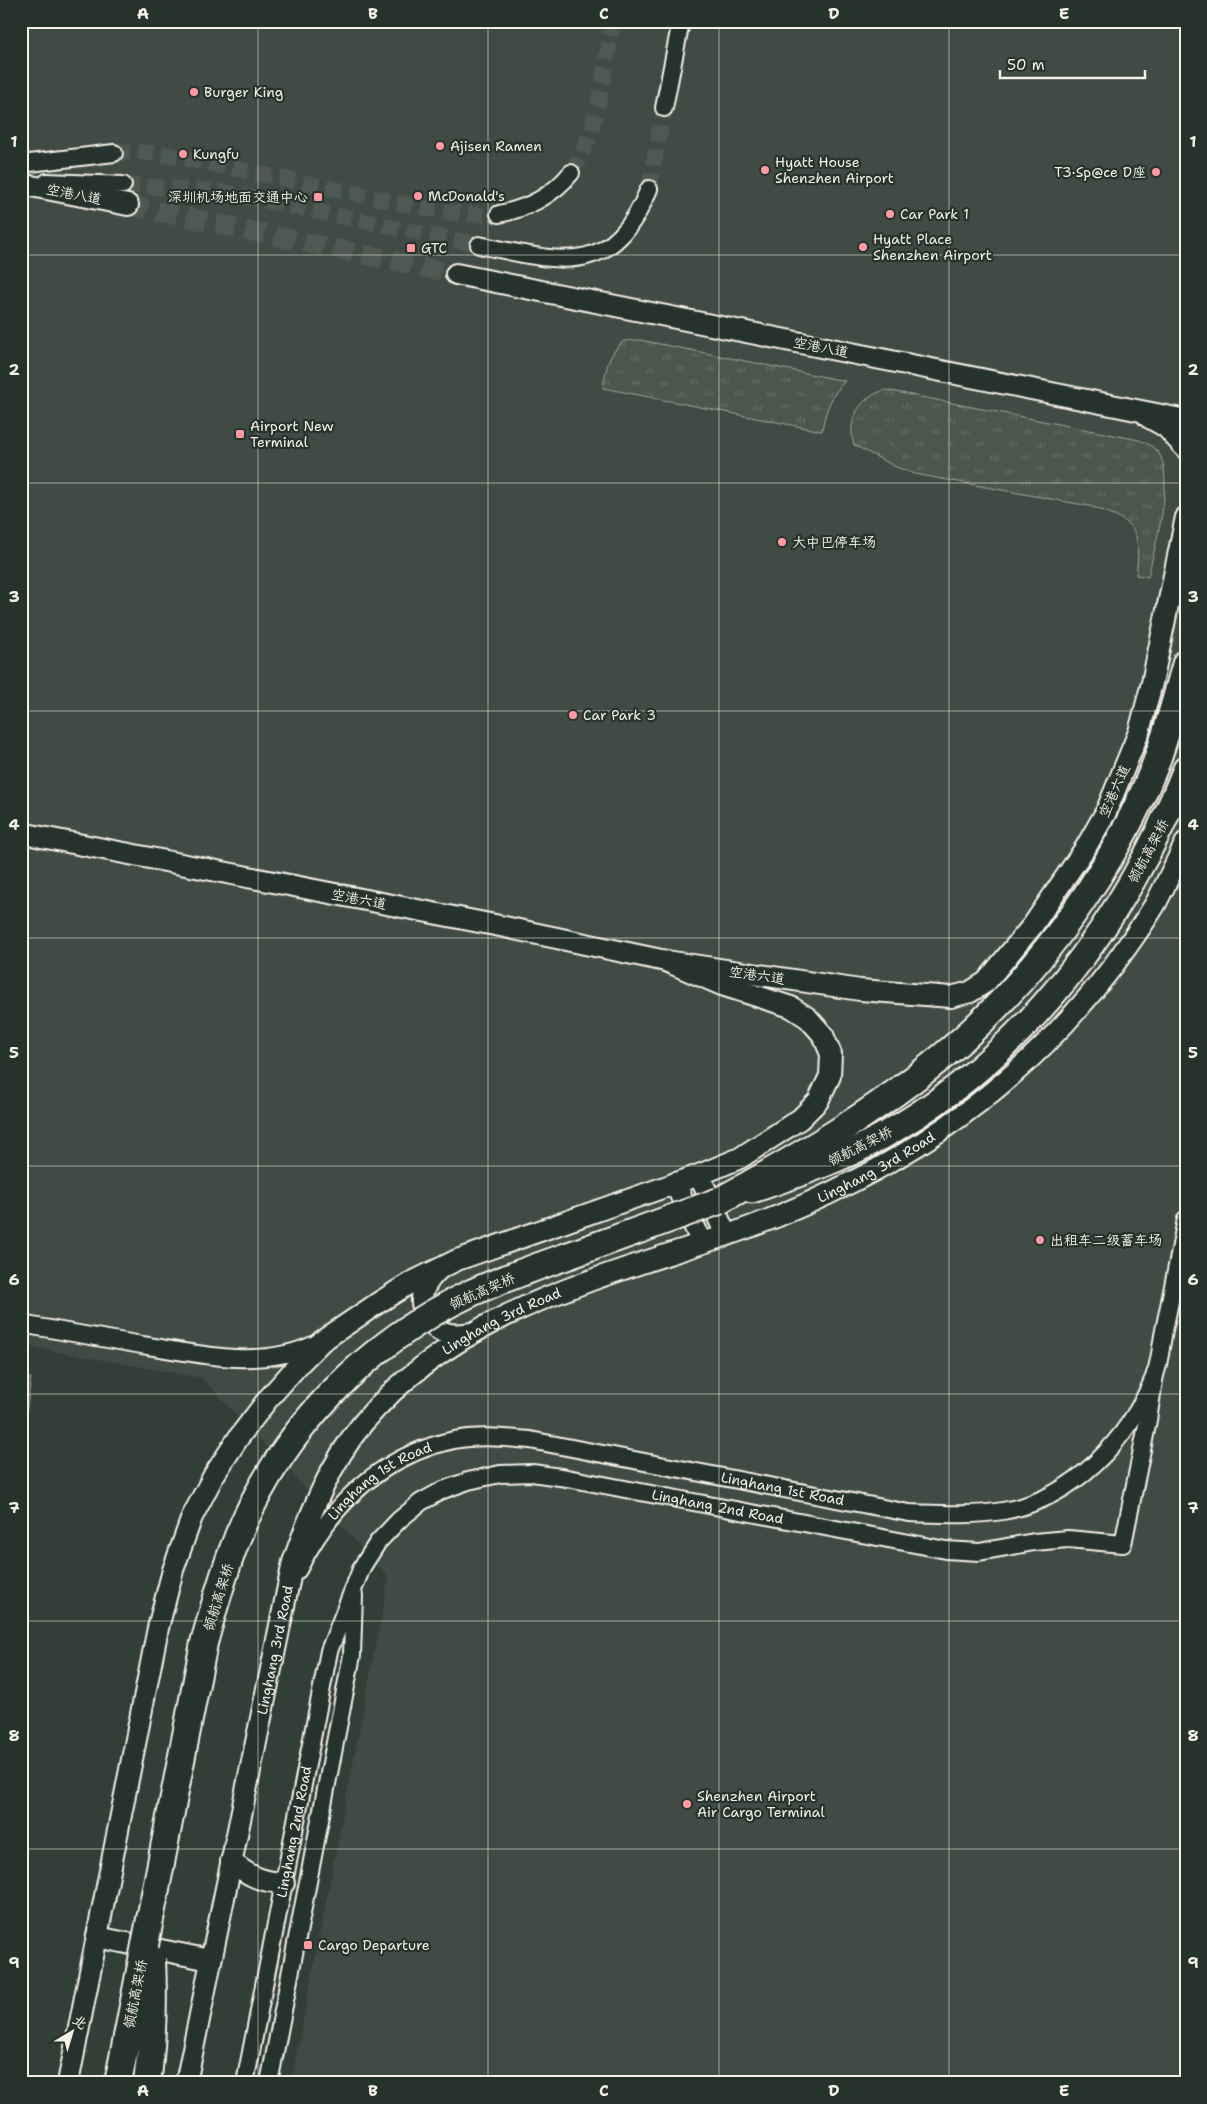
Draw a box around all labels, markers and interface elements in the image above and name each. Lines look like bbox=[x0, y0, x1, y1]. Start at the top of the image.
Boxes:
text: A bbox=[137, 3, 149, 24]
text: B bbox=[368, 3, 378, 24]
text: C bbox=[599, 3, 609, 24]
text: D bbox=[828, 3, 840, 24]
text: E bbox=[1059, 3, 1069, 24]
scale bar bbox=[1000, 48, 1144, 80]
text: 50 m bbox=[1007, 55, 1045, 75]
place label: Burger King bbox=[204, 83, 283, 101]
marker: Burger King bbox=[188, 86, 200, 98]
text: 1 bbox=[10, 131, 18, 152]
text: 1 bbox=[1189, 131, 1197, 152]
place label: Ajisen Ramen bbox=[450, 137, 542, 155]
marker: Ajisen Ramen bbox=[434, 140, 446, 152]
place label: Kungfu bbox=[193, 145, 239, 163]
marker: Kungfu bbox=[177, 148, 189, 160]
place label: Hyatt House Shenzhen Airport bbox=[775, 153, 894, 187]
place label: T3·Sp@ce D座 bbox=[1054, 163, 1146, 181]
marker: Hyatt House Shenzhen Airport bbox=[759, 164, 771, 176]
marker: T3·Sp@ce D座 bbox=[1150, 166, 1162, 178]
street label: 空港八道 bbox=[45, 180, 103, 208]
place label: McDonald's bbox=[428, 187, 505, 205]
place label: 深圳机场地面交通中心 bbox=[168, 188, 308, 206]
marker: McDonald's bbox=[412, 190, 424, 202]
marker: 深圳机场地面交通中心 bbox=[312, 191, 324, 203]
place label: Car Park 1 bbox=[900, 205, 969, 223]
marker: Car Park 1 bbox=[884, 208, 896, 220]
place label: Hyatt Place Shenzhen Airport bbox=[873, 230, 992, 264]
place label: GTC bbox=[421, 239, 447, 257]
marker: Hyatt Place Shenzhen Airport bbox=[857, 241, 869, 253]
marker: GTC bbox=[405, 242, 417, 254]
street label: 空港八道 bbox=[792, 333, 850, 361]
text: 2 bbox=[8, 359, 20, 380]
text: 2 bbox=[1187, 359, 1199, 380]
place label: Airport New Terminal bbox=[250, 417, 334, 451]
marker: Airport New Terminal bbox=[234, 428, 246, 440]
place label: 大中巴停车场 bbox=[792, 533, 876, 551]
marker: 大中巴停车场 bbox=[776, 536, 788, 548]
text: 3 bbox=[8, 586, 20, 607]
text: 3 bbox=[1187, 586, 1199, 607]
place label: Car Park 3 bbox=[583, 706, 656, 724]
marker: Car Park 3 bbox=[567, 709, 579, 721]
street label: 空港六道 bbox=[1094, 762, 1134, 820]
text: 4 bbox=[8, 814, 20, 835]
text: 4 bbox=[1187, 814, 1199, 835]
street label: 领航高架桥 bbox=[1124, 816, 1172, 886]
street label: 空港六道 bbox=[330, 885, 388, 913]
street label: 空港六道 bbox=[728, 962, 786, 988]
text: 5 bbox=[9, 1042, 19, 1063]
text: 5 bbox=[1188, 1042, 1198, 1063]
street label: 领航高架桥 bbox=[825, 1122, 895, 1170]
street label: Linghang 3rd Road bbox=[814, 1128, 938, 1207]
place label: 出租车二级蓄车场 bbox=[1050, 1231, 1162, 1249]
marker: 出租车二级蓄车场 bbox=[1034, 1234, 1046, 1246]
text: 6 bbox=[8, 1269, 20, 1290]
street label: 领航高架桥 bbox=[446, 1269, 518, 1313]
text: 6 bbox=[1187, 1269, 1199, 1290]
street label: Linghang 3rd Road bbox=[438, 1283, 564, 1359]
street label: Linghang 1st Road bbox=[324, 1438, 434, 1524]
street label: Linghang 1st Road bbox=[719, 1468, 846, 1509]
street label: Linghang 2nd Road bbox=[650, 1485, 785, 1528]
text: 7 bbox=[8, 1497, 20, 1518]
text: 7 bbox=[1187, 1497, 1199, 1518]
street label: 领航高架桥 bbox=[199, 1561, 237, 1633]
street label: Linghang 3rd Road bbox=[253, 1584, 297, 1716]
text: 8 bbox=[8, 1725, 20, 1746]
text: 8 bbox=[1187, 1725, 1199, 1746]
street label: Linghang 2nd Road bbox=[272, 1764, 316, 1899]
place label: Shenzhen Airport Air Cargo Terminal bbox=[697, 1787, 825, 1821]
marker: Shenzhen Airport Air Cargo Terminal bbox=[681, 1798, 693, 1810]
place label: Cargo Departure bbox=[318, 1936, 430, 1954]
marker: Cargo Departure bbox=[302, 1939, 314, 1951]
text: 9 bbox=[8, 1952, 20, 1973]
text: 9 bbox=[1187, 1952, 1199, 1973]
street label: 领航高架桥 bbox=[119, 1958, 151, 2030]
north arrow bbox=[48, 2006, 98, 2056]
text: 北 bbox=[69, 2010, 91, 2033]
text: A bbox=[137, 2080, 149, 2101]
text: B bbox=[368, 2080, 378, 2101]
text: C bbox=[599, 2080, 609, 2101]
text: D bbox=[828, 2080, 840, 2101]
text: E bbox=[1059, 2080, 1069, 2101]

